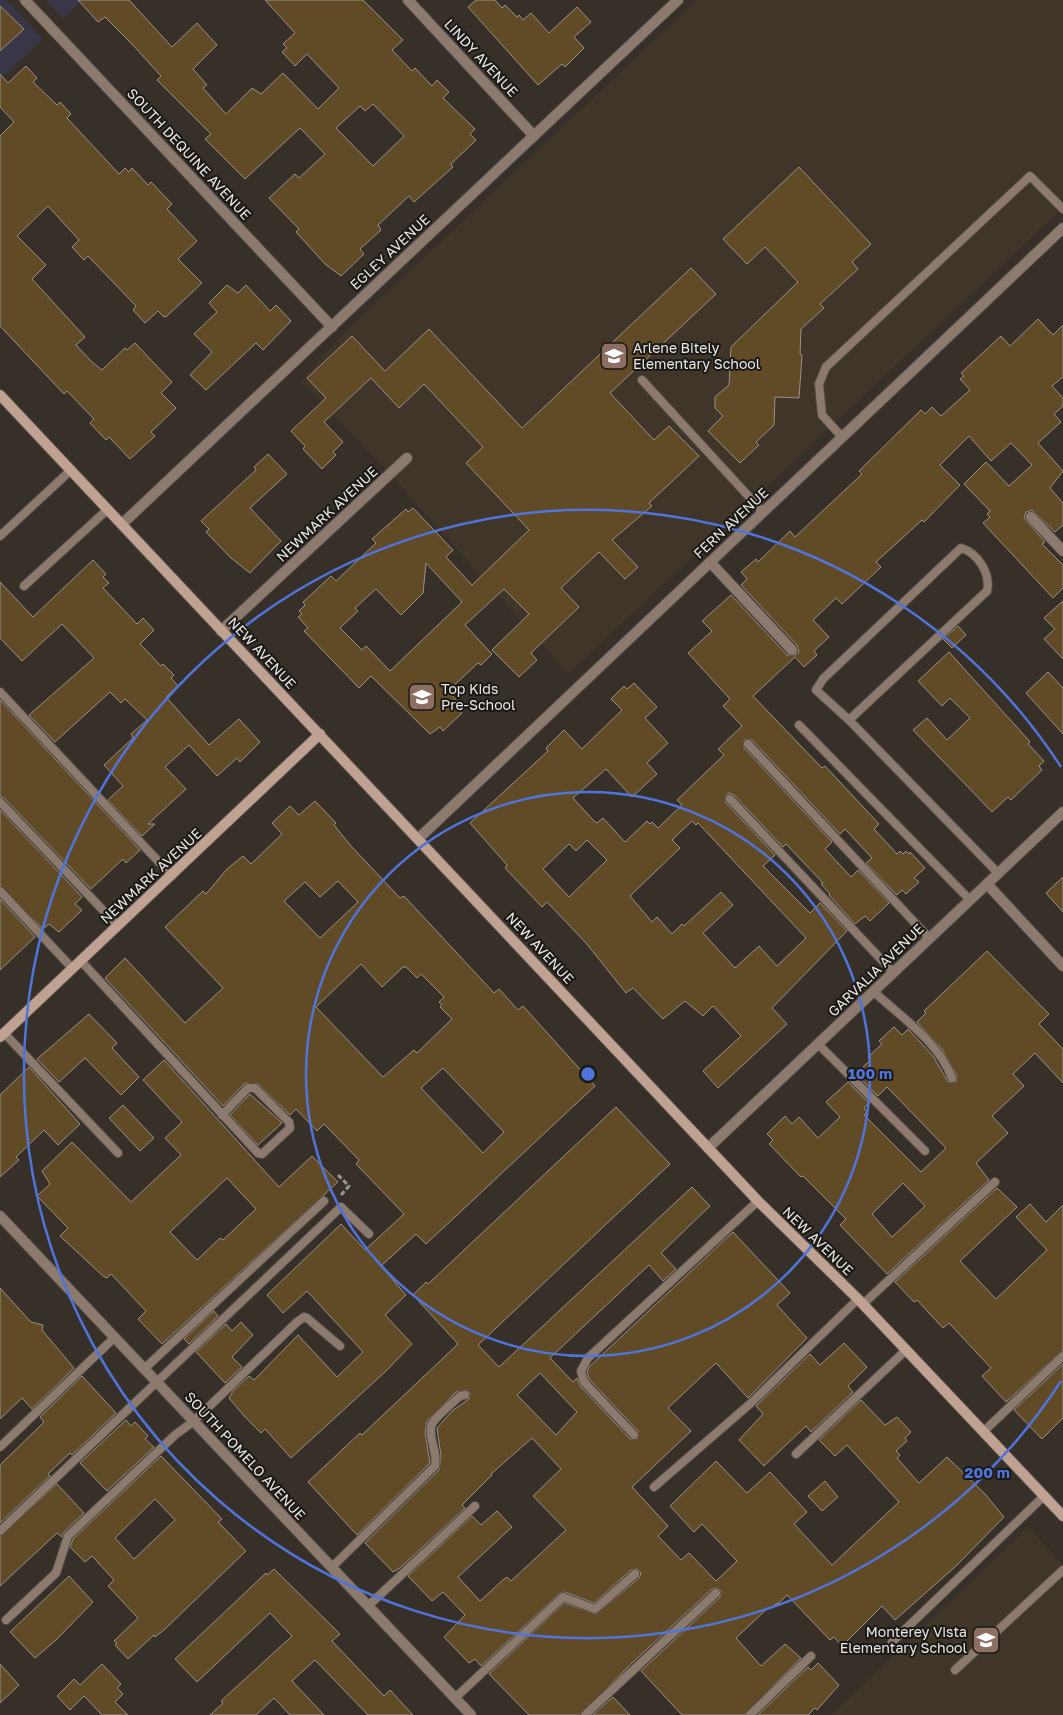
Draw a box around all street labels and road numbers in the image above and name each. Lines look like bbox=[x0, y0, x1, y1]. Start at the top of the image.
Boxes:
street label: LINDY AVENUE bbox=[441, 15, 522, 100]
street label: SOUTH DEQUINE AVENUE bbox=[124, 84, 255, 223]
street label: EGLEY AVENUE bbox=[346, 210, 433, 293]
street label: NEWMARK AVENUE bbox=[273, 462, 381, 565]
street label: FERN AVENUE bbox=[690, 484, 772, 562]
street label: NEW AVENUE bbox=[225, 613, 300, 692]
street label: NEWMARK AVENUE bbox=[97, 824, 205, 927]
street label: NEW AVENUE bbox=[503, 908, 578, 987]
street label: GARVALIA AVENUE bbox=[824, 920, 927, 1020]
street label: NEW AVENUE bbox=[780, 1203, 857, 1279]
street label: SOUTH POMELO AVENUE bbox=[181, 1388, 309, 1523]

